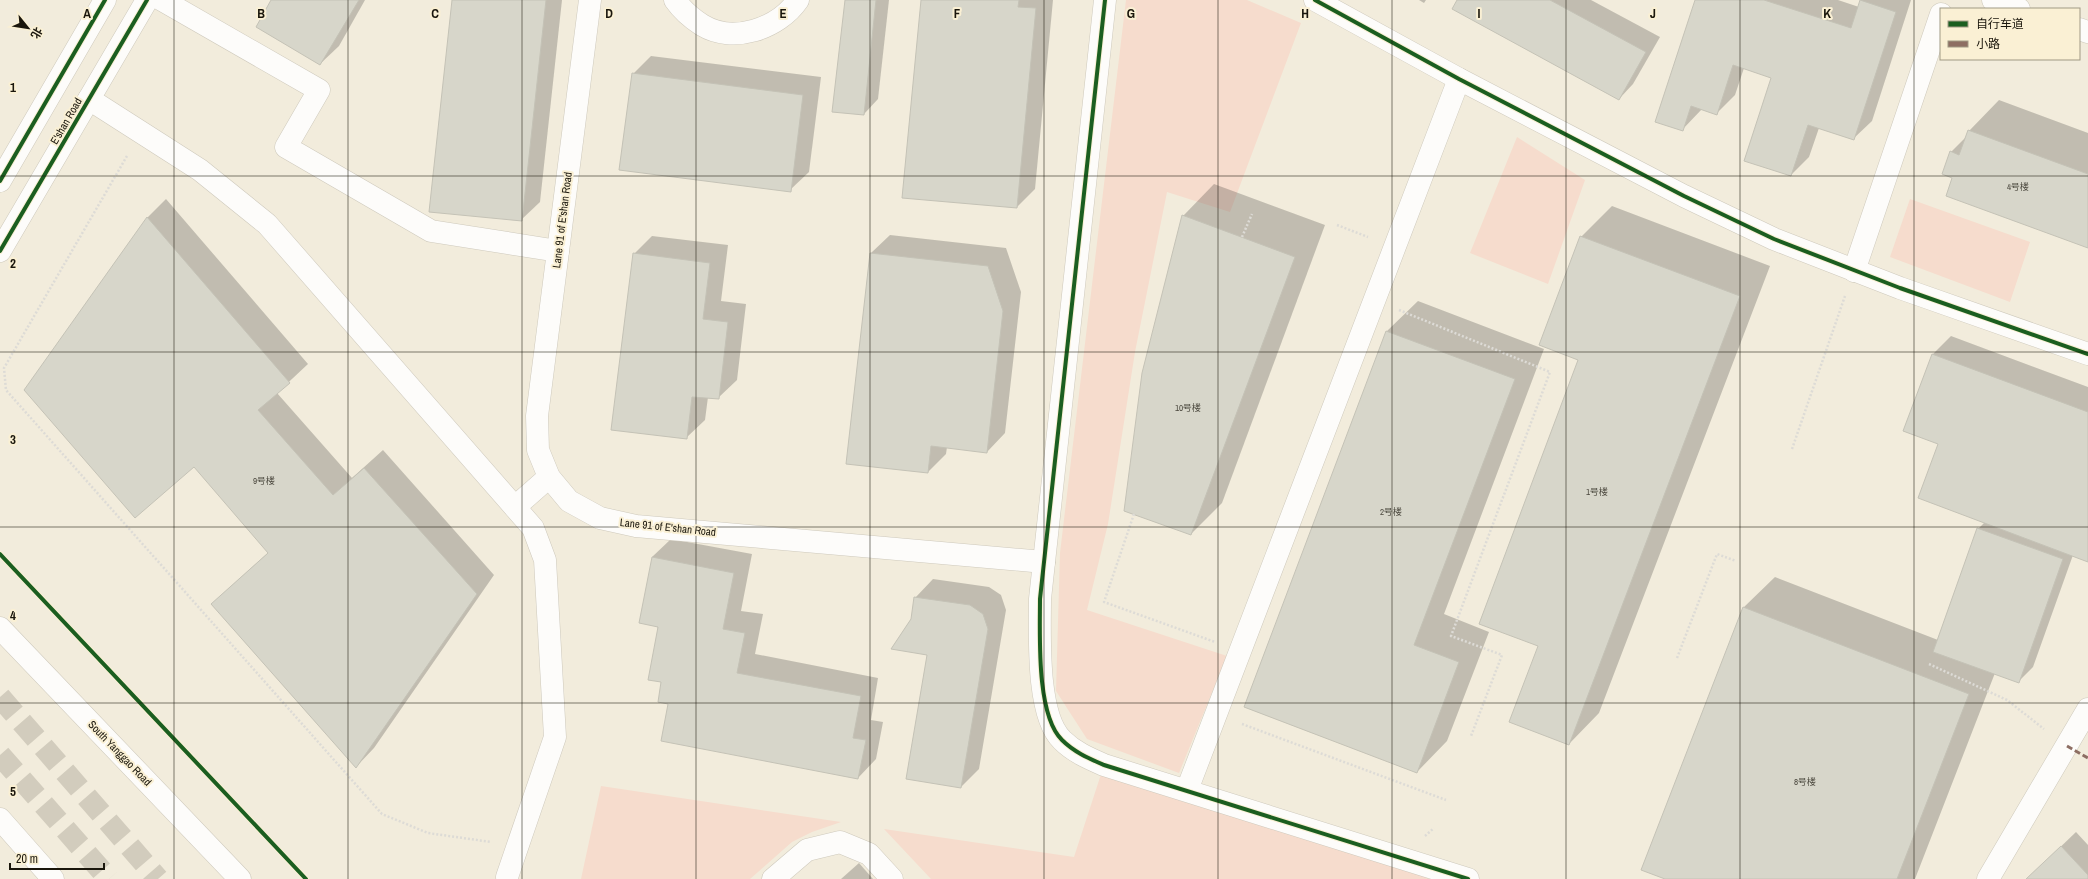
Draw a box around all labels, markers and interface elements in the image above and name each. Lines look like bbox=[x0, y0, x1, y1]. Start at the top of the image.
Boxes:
text: A bbox=[83, 5, 91, 22]
text: B bbox=[257, 5, 265, 22]
text: C bbox=[431, 5, 439, 22]
text: D bbox=[605, 5, 613, 22]
text: E bbox=[779, 5, 787, 22]
text: F bbox=[954, 5, 961, 22]
text: G bbox=[1127, 5, 1135, 22]
text: H bbox=[1301, 5, 1309, 22]
text: I bbox=[1478, 5, 1481, 22]
text: J bbox=[1650, 5, 1656, 22]
text: K bbox=[1823, 5, 1831, 22]
north arrow bbox=[8, 8, 48, 48]
legend bbox=[1940, 8, 2080, 60]
text: 自行车道 bbox=[1976, 16, 2024, 32]
text: 北 bbox=[28, 25, 45, 41]
text: 小路 bbox=[1976, 36, 2000, 52]
text: 1 bbox=[10, 79, 16, 96]
street label: E'shan Road bbox=[47, 95, 85, 147]
street label: Lane 91 of E'shan Road bbox=[549, 171, 575, 269]
house number: 4号楼 bbox=[2007, 181, 2029, 193]
text: 2 bbox=[10, 255, 16, 272]
house number: 10号楼 bbox=[1175, 402, 1201, 414]
text: 3 bbox=[10, 431, 16, 448]
house number: 9号楼 bbox=[253, 475, 275, 487]
house number: 1号楼 bbox=[1586, 486, 1608, 498]
house number: 2号楼 bbox=[1380, 506, 1402, 518]
street label: Lane 91 of E'shan Road bbox=[619, 515, 717, 539]
text: 4 bbox=[10, 607, 16, 624]
street label: South Yanggao Road bbox=[85, 717, 155, 789]
house number: 8号楼 bbox=[1794, 776, 1816, 788]
text: 5 bbox=[10, 783, 16, 800]
scale bar bbox=[10, 845, 104, 871]
text: 20 m bbox=[16, 851, 38, 867]

